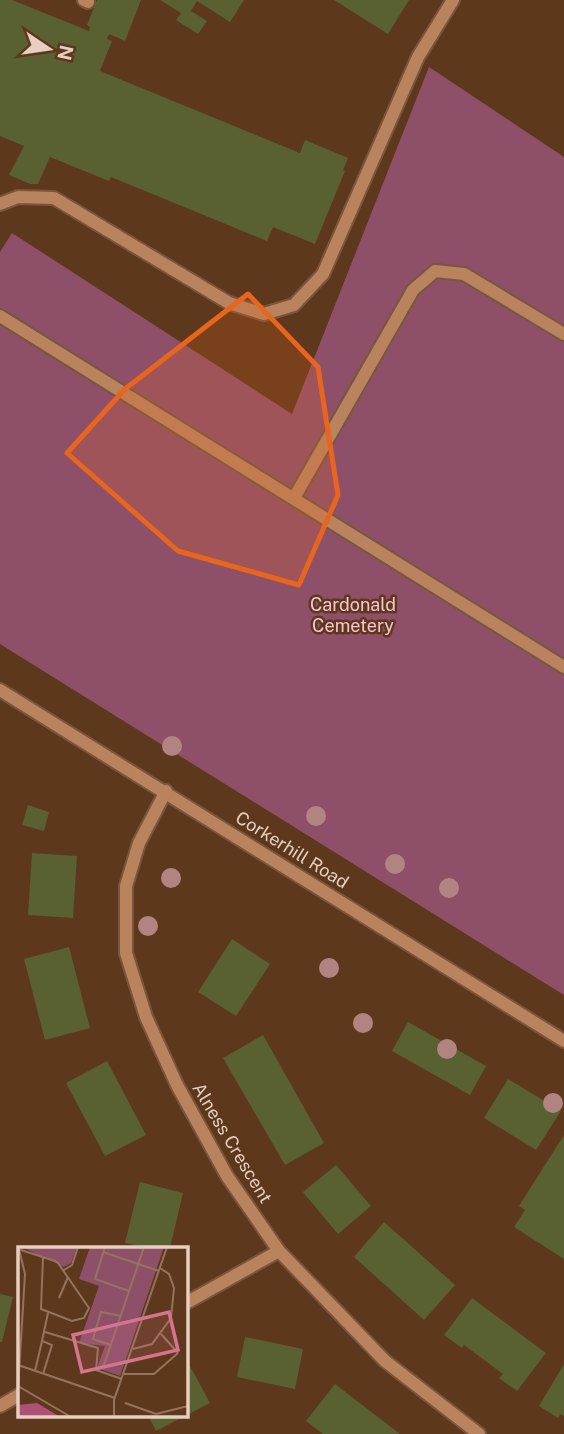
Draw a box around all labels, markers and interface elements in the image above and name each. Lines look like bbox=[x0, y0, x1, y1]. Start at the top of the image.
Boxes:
north arrow bbox=[14, 14, 84, 84]
text: N bbox=[53, 43, 78, 63]
park label: Cardonald Cemetery bbox=[310, 594, 396, 636]
street label: Corkerhill Road bbox=[232, 806, 353, 893]
street label: Alness Crescent bbox=[188, 1079, 277, 1207]
inset map bbox=[18, 1247, 187, 1416]

